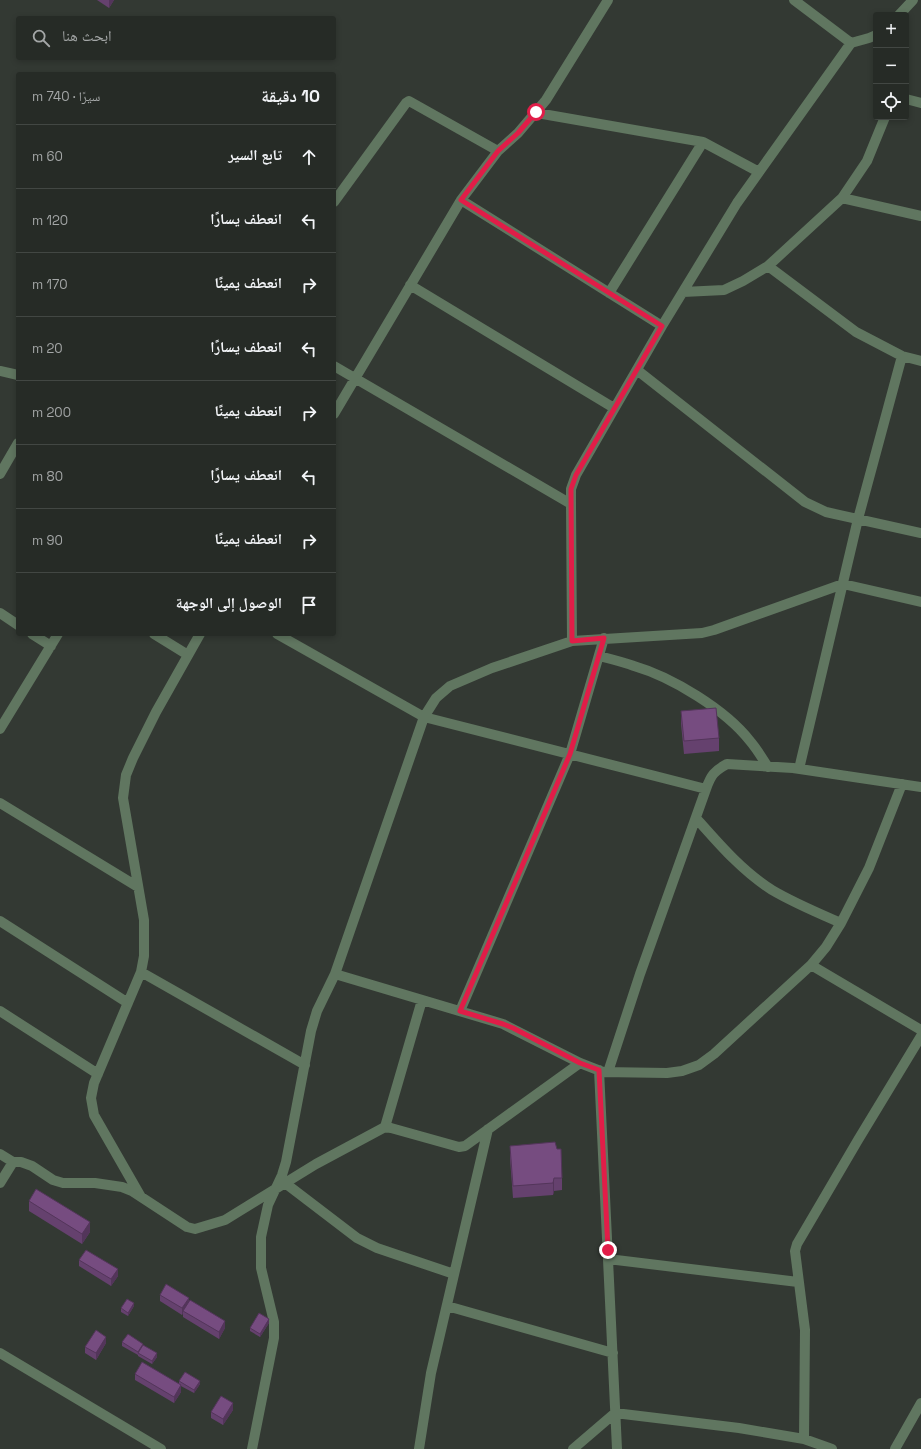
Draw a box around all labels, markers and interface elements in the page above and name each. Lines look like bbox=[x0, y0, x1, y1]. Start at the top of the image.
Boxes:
map controls bbox=[873, 12, 909, 120]
button: + bbox=[873, 12, 909, 48]
search box bbox=[16, 16, 336, 60]
text: ابحث هنا bbox=[62, 26, 112, 45]
icon: search bbox=[30, 27, 52, 49]
button: − bbox=[873, 48, 909, 84]
button: locate bbox=[873, 84, 909, 120]
text: 10 دقيقة bbox=[261, 85, 320, 107]
text: سيرًا · 740 m bbox=[32, 88, 100, 105]
route start bbox=[527, 103, 545, 121]
text: تابع السير bbox=[228, 145, 282, 164]
icon: ahead bbox=[298, 146, 320, 168]
text: 60 m bbox=[32, 148, 63, 165]
text: انعطف يسارًا bbox=[210, 209, 282, 228]
icon: left bbox=[298, 210, 320, 232]
text: 120 m bbox=[32, 212, 68, 229]
text: انعطف يمينًا bbox=[215, 273, 282, 292]
icon: right bbox=[298, 274, 320, 296]
text: 170 m bbox=[32, 276, 68, 293]
text: انعطف يسارًا bbox=[210, 337, 282, 356]
icon: left bbox=[298, 338, 320, 360]
text: 20 m bbox=[32, 340, 63, 357]
text: انعطف يمينًا bbox=[215, 401, 282, 420]
icon: right bbox=[298, 402, 320, 424]
text: 200 m bbox=[32, 404, 71, 421]
text: انعطف يسارًا bbox=[210, 465, 282, 484]
icon: left bbox=[298, 466, 320, 488]
text: 80 m bbox=[32, 468, 63, 485]
text: انعطف يمينًا bbox=[215, 529, 282, 548]
icon: right bbox=[298, 530, 320, 552]
text: 90 m bbox=[32, 532, 63, 549]
text: الوصول إلى الوجهة bbox=[176, 593, 282, 612]
icon: arrive bbox=[298, 594, 320, 616]
route end bbox=[599, 1241, 617, 1259]

